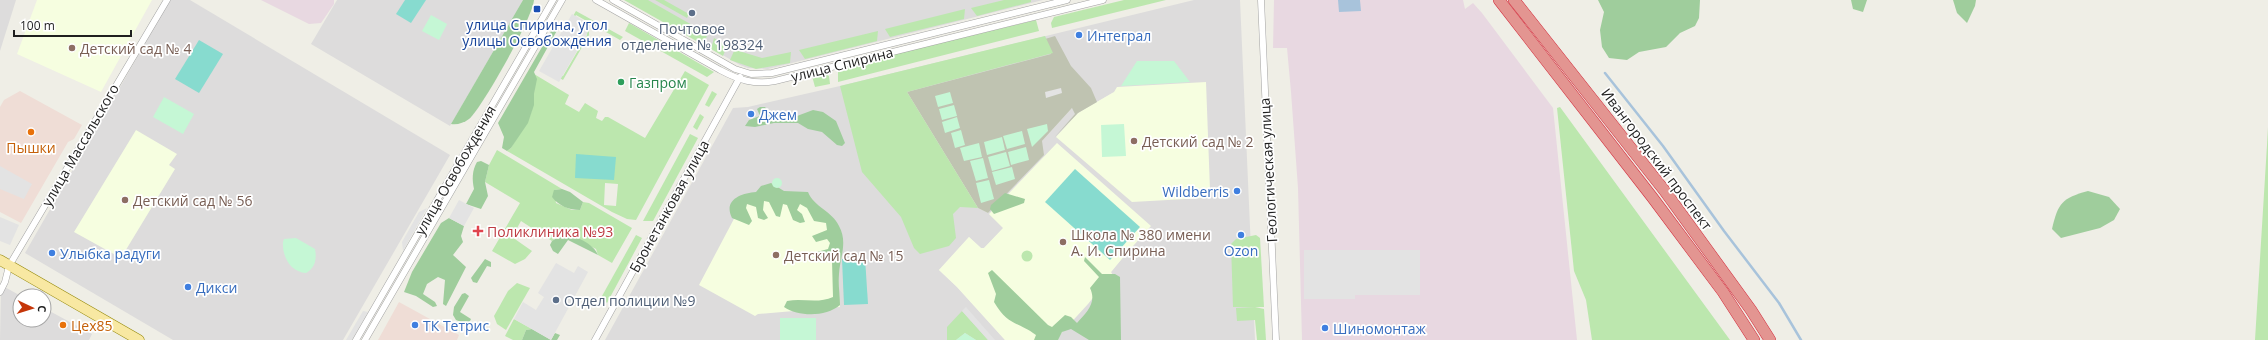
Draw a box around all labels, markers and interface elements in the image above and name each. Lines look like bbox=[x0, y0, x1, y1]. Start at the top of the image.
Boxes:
marker: улица Спирина, угол улицы Освобождения bbox=[532, 4, 542, 14]
marker: Почтовое отделение № 198324 bbox=[687, 8, 697, 18]
scale bar bbox=[14, 12, 131, 38]
place label: улица Спирина, угол улицы Освобождения bbox=[462, 15, 612, 50]
text: 100 m bbox=[20, 17, 55, 34]
place label: Почтовое отделение № 198324 bbox=[621, 19, 763, 54]
place label: Интеграл bbox=[1087, 26, 1151, 45]
marker: Интеграл bbox=[1074, 30, 1084, 40]
place label: Детский сад № 4 bbox=[80, 39, 191, 58]
street label: улица Спирина bbox=[789, 42, 895, 86]
marker: Детский сад № 4 bbox=[67, 43, 77, 53]
place label: Газпром bbox=[629, 73, 687, 92]
marker: Газпром bbox=[616, 77, 626, 87]
street label: улица Массальского bbox=[37, 80, 123, 210]
street label: Ивангородский проспект bbox=[1597, 84, 1717, 234]
street label: Геологическая улица bbox=[1255, 97, 1281, 243]
street label: улица Освобождения bbox=[410, 102, 500, 238]
place label: Джем bbox=[759, 105, 797, 124]
marker: Джем bbox=[746, 109, 756, 119]
marker: Пышки bbox=[26, 127, 36, 137]
place label: Детский сад № 2 bbox=[1142, 132, 1253, 151]
street label: Бронетанковая улица bbox=[625, 136, 713, 276]
marker: Детский сад № 2 bbox=[1129, 136, 1139, 146]
place label: Пышки bbox=[6, 138, 56, 157]
place label: Wildberris bbox=[1162, 182, 1229, 201]
marker: Wildberris bbox=[1232, 186, 1242, 196]
place label: Детский сад № 56 bbox=[133, 191, 252, 210]
marker: Детский сад № 56 bbox=[120, 195, 130, 205]
place label: Поликлиника №93 bbox=[487, 222, 613, 241]
marker: Поликлиника №93 bbox=[472, 225, 484, 237]
place label: Школа № 380 имени А. И. Спирина bbox=[1071, 225, 1211, 260]
marker: Ozon bbox=[1236, 230, 1246, 240]
marker: Школа № 380 имени А. И. Спирина bbox=[1058, 237, 1068, 247]
place label: Ozon bbox=[1224, 241, 1258, 260]
place label: Улыбка радуги bbox=[60, 244, 161, 263]
place label: Детский сад № 15 bbox=[784, 246, 903, 265]
marker: Улыбка радуги bbox=[47, 248, 57, 258]
marker: Детский сад № 15 bbox=[771, 250, 781, 260]
place label: Дикси bbox=[196, 278, 237, 297]
marker: Дикси bbox=[183, 282, 193, 292]
north arrow bbox=[12, 288, 52, 328]
place label: Отдел полиции №9 bbox=[564, 291, 696, 310]
marker: Отдел полиции №9 bbox=[551, 295, 561, 305]
text: С bbox=[35, 305, 50, 313]
place label: Цех85 bbox=[71, 316, 113, 335]
place label: ТК Тетрис bbox=[423, 316, 490, 335]
place label: Шиномонтаж bbox=[1333, 319, 1427, 338]
marker: Цех85 bbox=[58, 320, 68, 330]
marker: ТК Тетрис bbox=[410, 320, 420, 330]
marker: Шиномонтаж bbox=[1320, 323, 1330, 333]

